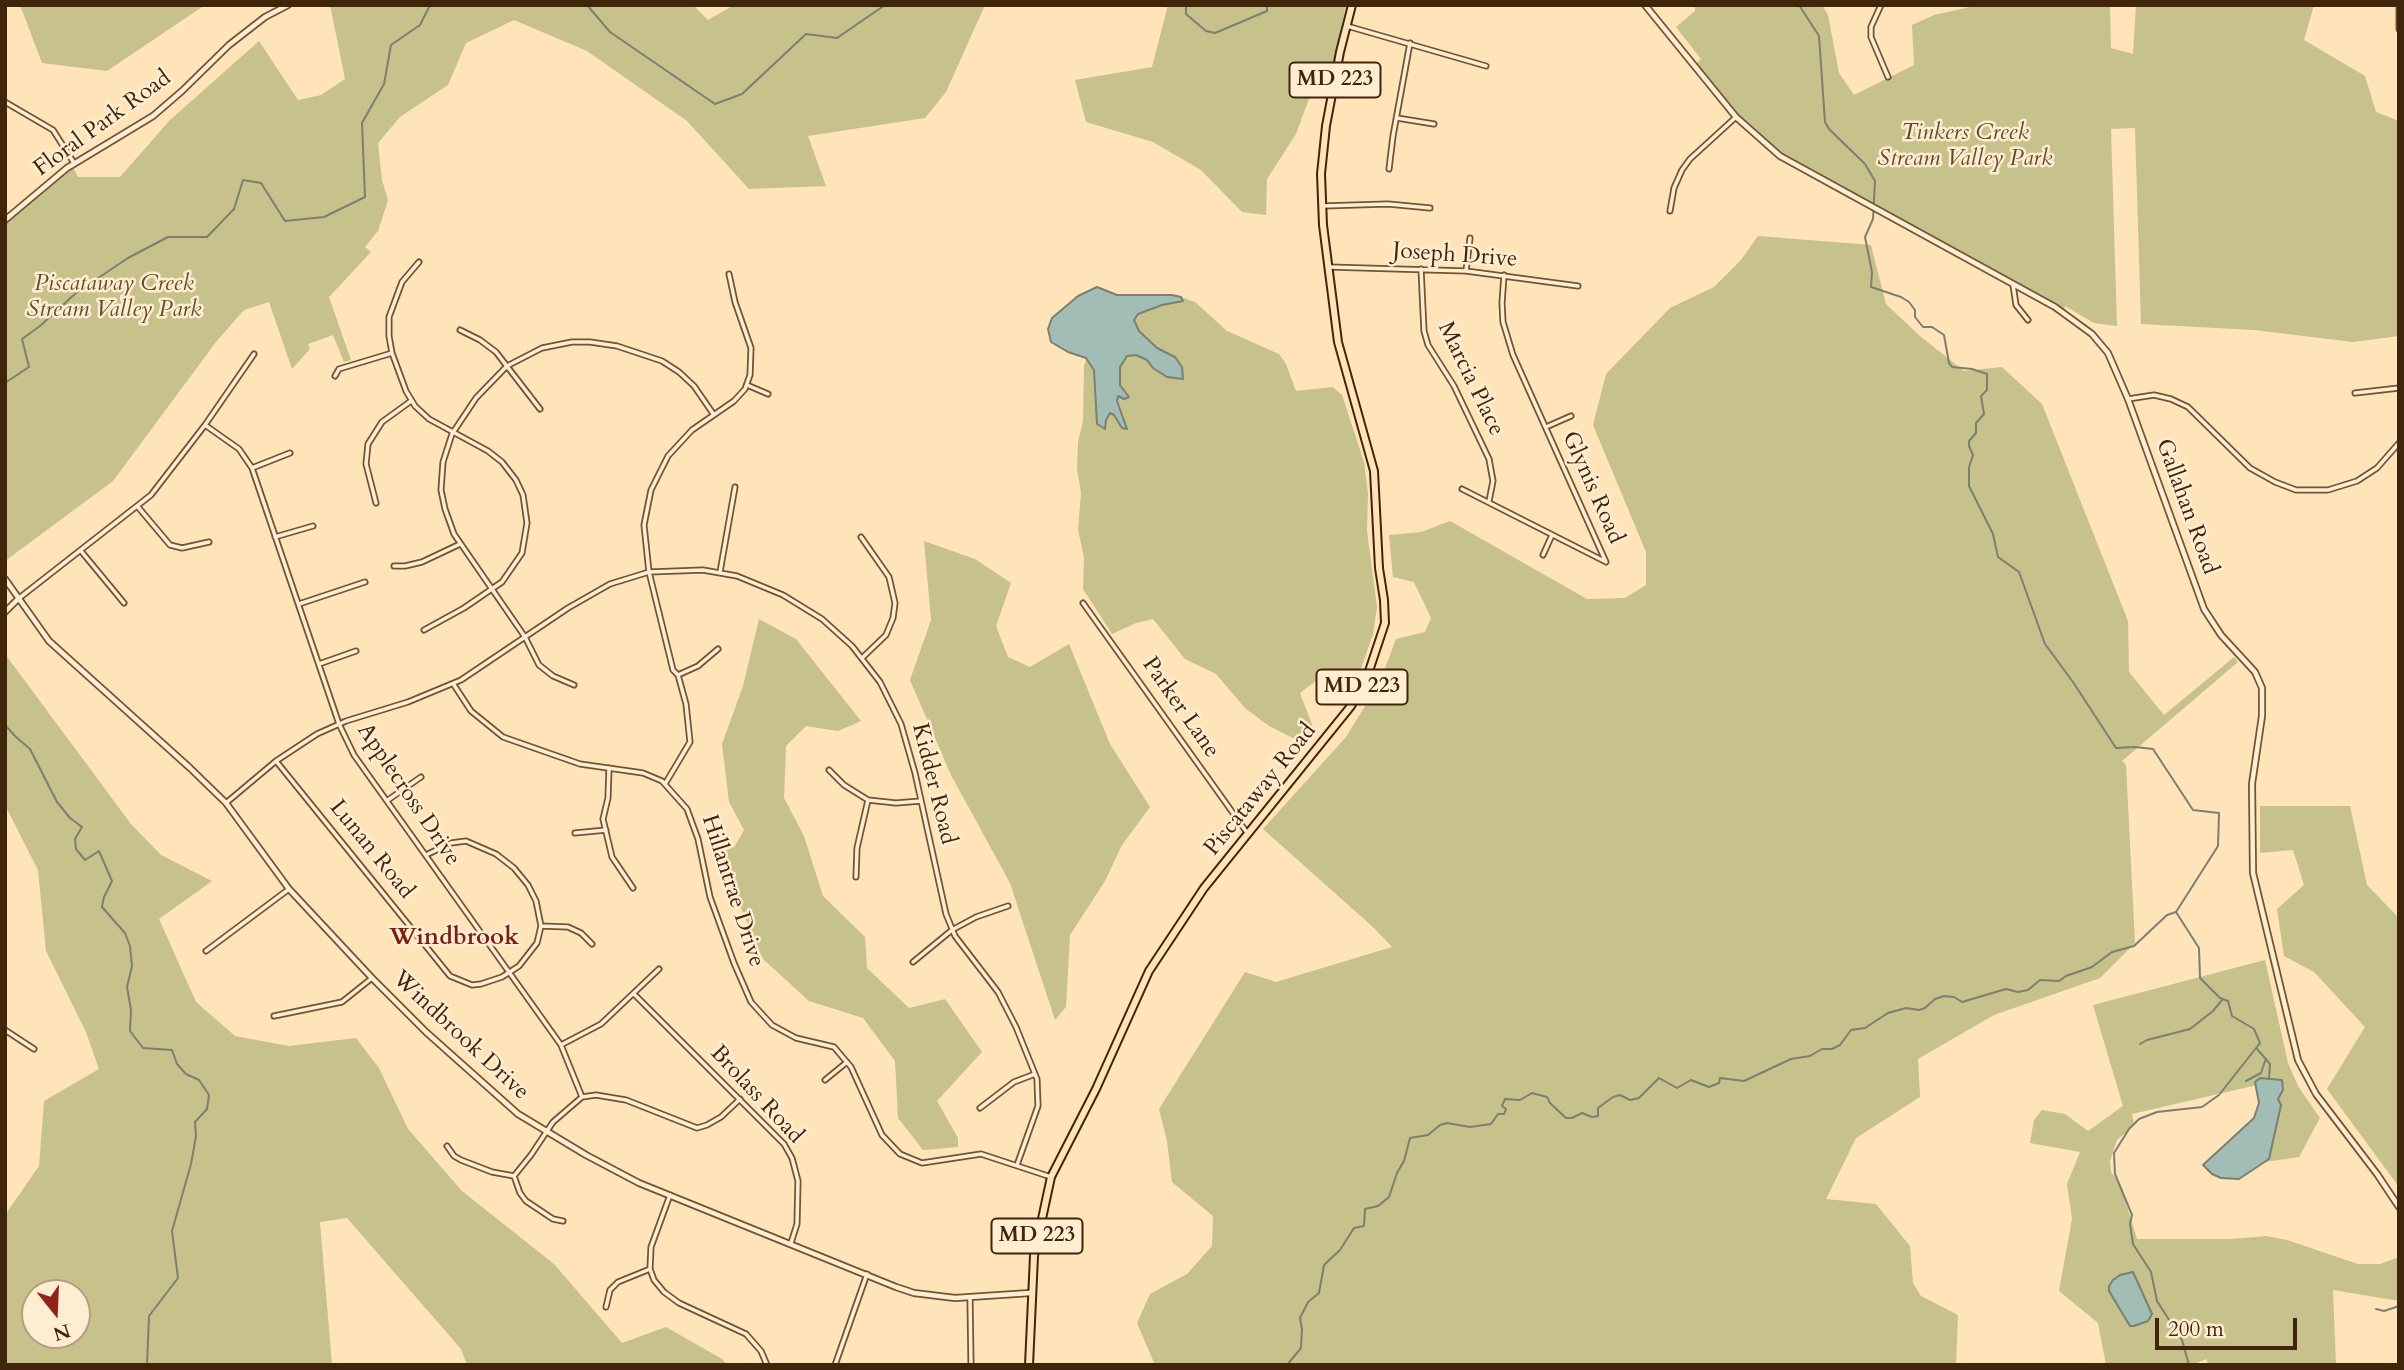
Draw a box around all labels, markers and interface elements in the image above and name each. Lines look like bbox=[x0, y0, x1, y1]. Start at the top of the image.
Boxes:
road number: MD 223 bbox=[1290, 62, 1380, 98]
street label: Floral Park Road bbox=[29, 65, 177, 183]
park label: Tinkers Creek Stream Valley Park bbox=[1878, 120, 2052, 174]
street label: Joseph Drive bbox=[1392, 238, 1518, 274]
park label: Piscataway Creek Stream Valley Park bbox=[27, 271, 201, 325]
street label: Marcia Place bbox=[1431, 317, 1509, 441]
street label: Glynis Road bbox=[1555, 427, 1629, 549]
street label: Gallahan Road bbox=[2149, 435, 2223, 579]
street label: Parker Lane bbox=[1135, 652, 1225, 764]
road number: MD 223 bbox=[1316, 670, 1408, 704]
street label: Piscataway Road bbox=[1199, 718, 1323, 862]
street label: Applecross Drive bbox=[350, 719, 466, 871]
street label: Kidder Road bbox=[905, 721, 961, 847]
street label: Lunan Road bbox=[323, 795, 419, 905]
street label: Hillantrae Drive bbox=[694, 811, 770, 971]
district label: Windbrook bbox=[389, 924, 519, 952]
street label: Windbrook Drive bbox=[386, 966, 534, 1106]
street label: Brolass Road bbox=[704, 1040, 808, 1150]
road number: MD 223 bbox=[992, 1218, 1082, 1254]
north arrow bbox=[21, 1279, 91, 1349]
scale bar bbox=[2159, 1304, 2301, 1348]
text: 200 m bbox=[2168, 1315, 2224, 1344]
text: N bbox=[50, 1317, 74, 1347]

